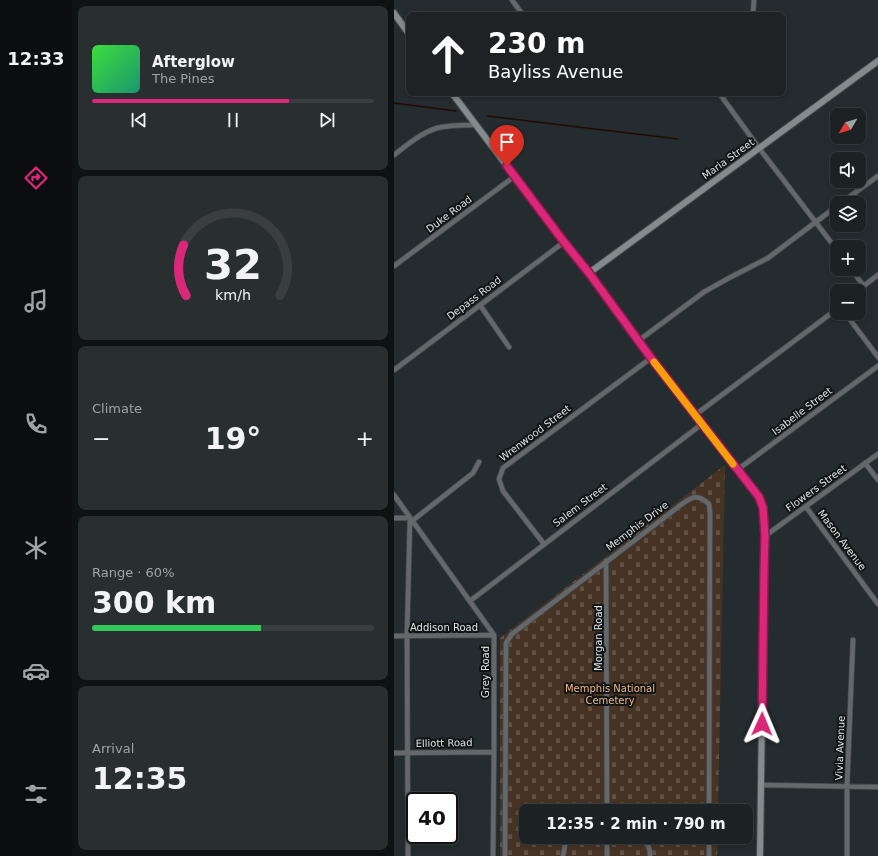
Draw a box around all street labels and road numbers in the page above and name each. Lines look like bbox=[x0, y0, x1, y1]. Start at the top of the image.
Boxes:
street label: Maria Street bbox=[700, 136, 756, 181]
street label: Duke Road bbox=[424, 193, 474, 235]
street label: Depass Road bbox=[445, 274, 503, 322]
street label: Isabelle Street bbox=[770, 385, 834, 437]
street label: Wrenwood Street bbox=[497, 403, 573, 463]
street label: Flowers Street bbox=[784, 462, 848, 514]
street label: Salem Street bbox=[551, 481, 609, 529]
street label: Memphis Drive bbox=[604, 499, 670, 553]
street label: Mason Avenue bbox=[816, 508, 868, 572]
street label: Morgan Road bbox=[593, 605, 604, 671]
street label: Addison Road bbox=[410, 622, 478, 633]
street label: Grey Road bbox=[480, 646, 491, 698]
street label: Vivia Avenue bbox=[833, 716, 847, 780]
street label: Elliott Road bbox=[415, 737, 473, 749]

